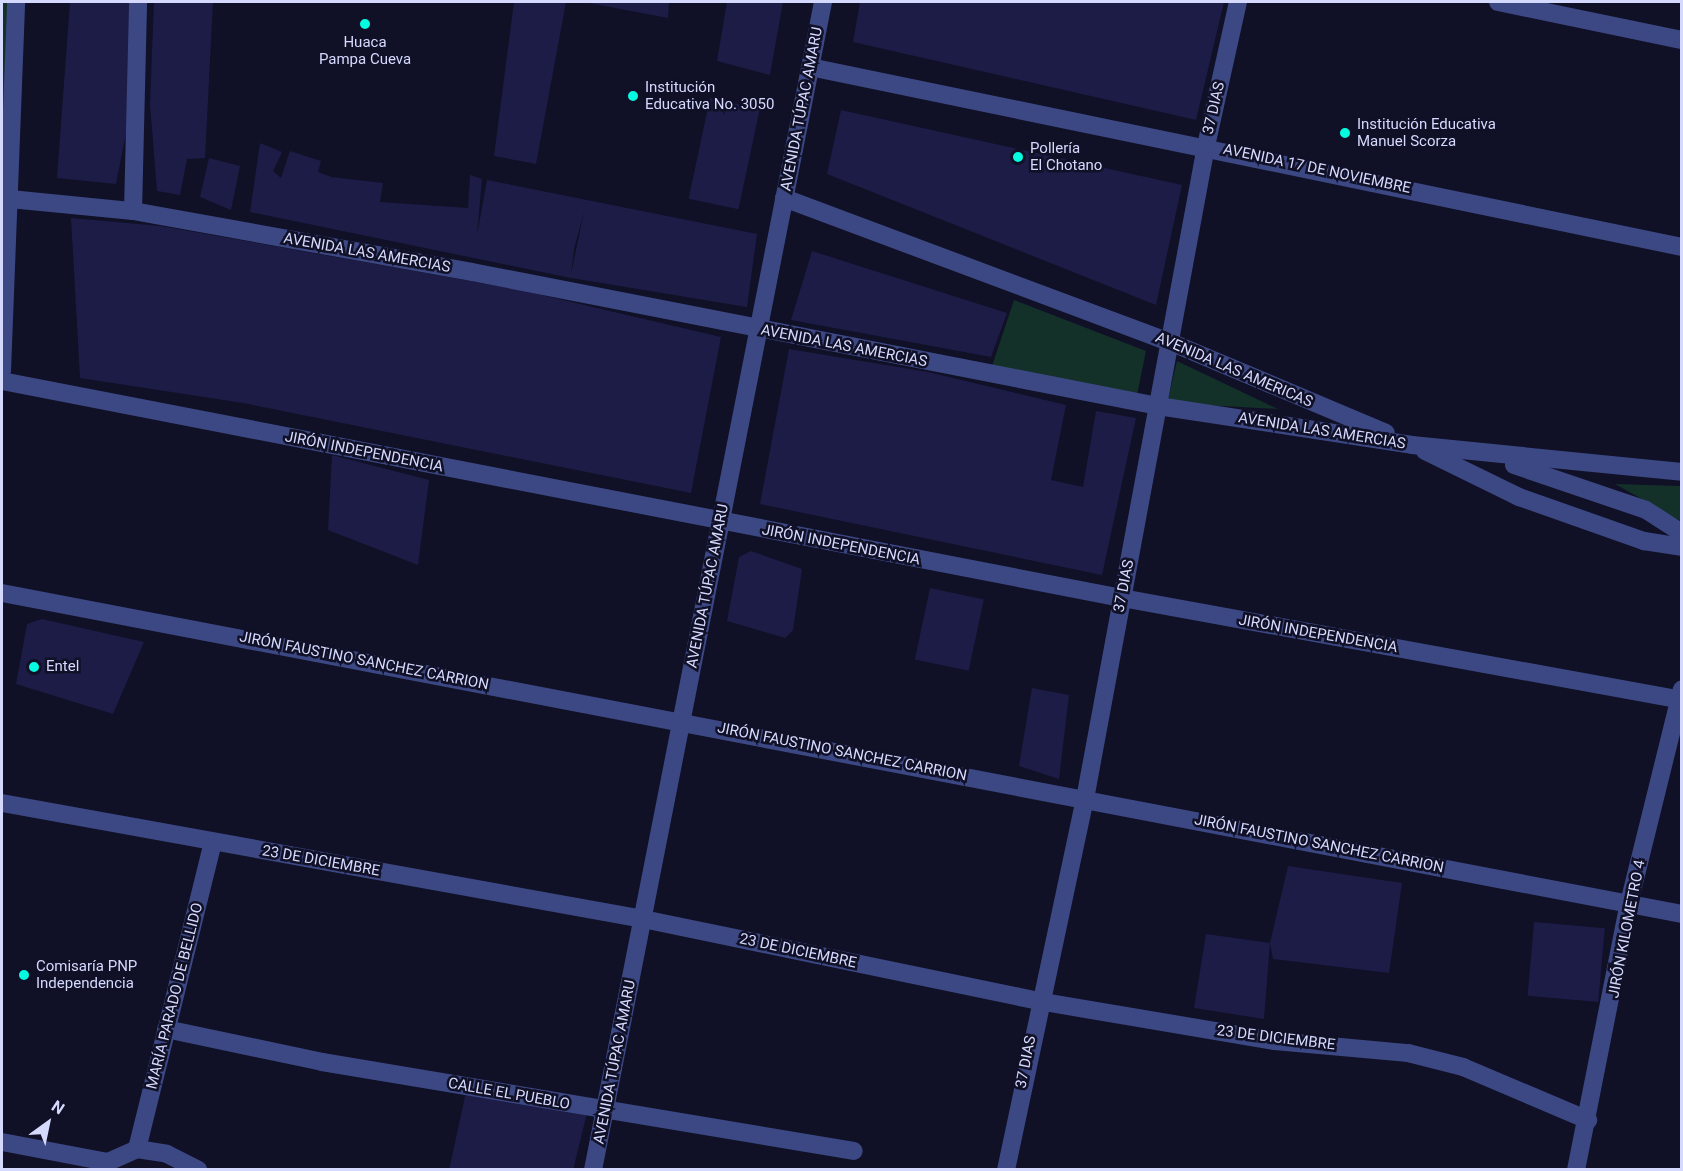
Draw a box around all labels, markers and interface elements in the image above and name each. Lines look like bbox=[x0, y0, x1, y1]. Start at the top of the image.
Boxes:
marker: Huaca Pampa Cueva bbox=[358, 17, 372, 31]
street label: AVENIDA TÚPAC AMARU bbox=[777, 25, 827, 193]
place label: Huaca Pampa Cueva bbox=[319, 33, 411, 68]
place label: Institución Educativa No. 3050 bbox=[645, 78, 774, 113]
street label: 37 DIAS bbox=[1199, 80, 1229, 136]
marker: Institución Educativa No. 3050 bbox=[626, 89, 640, 103]
place label: Institución Educativa Manuel Scorza bbox=[1357, 115, 1496, 150]
marker: Institución Educativa Manuel Scorza bbox=[1338, 126, 1352, 140]
place label: Pollería El Chotano bbox=[1030, 139, 1102, 174]
street label: AVENIDA 17 DE NOVIEMBRE bbox=[1222, 140, 1412, 198]
marker: Pollería El Chotano bbox=[1011, 150, 1025, 164]
street label: AVENIDA LAS AMERCIAS bbox=[282, 229, 452, 277]
street label: AVENIDA LAS AMERCIAS bbox=[759, 321, 929, 371]
street label: AVENIDA LAS AMERICAS bbox=[1153, 329, 1315, 411]
street label: AVENIDA LAS AMERCIAS bbox=[1237, 409, 1407, 453]
street label: JIRÓN INDEPENDENCIA bbox=[283, 428, 445, 476]
street label: AVENIDA TÚPAC AMARU bbox=[683, 502, 733, 670]
street label: JIRÓN INDEPENDENCIA bbox=[760, 521, 922, 569]
street label: 37 DIAS bbox=[1110, 558, 1138, 614]
street label: JIRÓN INDEPENDENCIA bbox=[1237, 611, 1399, 657]
street label: JIRÓN FAUSTINO SANCHEZ CARRION bbox=[238, 628, 490, 694]
place label: Entel bbox=[46, 658, 79, 676]
marker: Entel bbox=[27, 660, 41, 674]
street label: JIRÓN FAUSTINO SANCHEZ CARRION bbox=[716, 719, 968, 785]
street label: JIRÓN FAUSTINO SANCHEZ CARRION bbox=[1193, 811, 1445, 877]
street label: 23 DE DICIEMBRE bbox=[261, 842, 381, 880]
street label: JIRÓN KILOMETRO 4 bbox=[1605, 858, 1649, 1000]
street label: MARÍA PARADO DE BELLIDO bbox=[143, 901, 207, 1091]
street label: 23 DE DICIEMBRE bbox=[738, 930, 858, 972]
place label: Comisaría PNP Independencia bbox=[36, 957, 137, 992]
marker: Comisaría PNP Independencia bbox=[17, 968, 31, 982]
street label: AVENIDA TÚPAC AMARU bbox=[590, 978, 640, 1146]
street label: 23 DE DICIEMBRE bbox=[1216, 1022, 1336, 1054]
street label: 37 DIAS bbox=[1012, 1034, 1040, 1090]
street label: CALLE EL PUEBLO bbox=[447, 1074, 571, 1114]
north arrow bbox=[18, 1093, 78, 1153]
text: N bbox=[48, 1096, 68, 1119]

